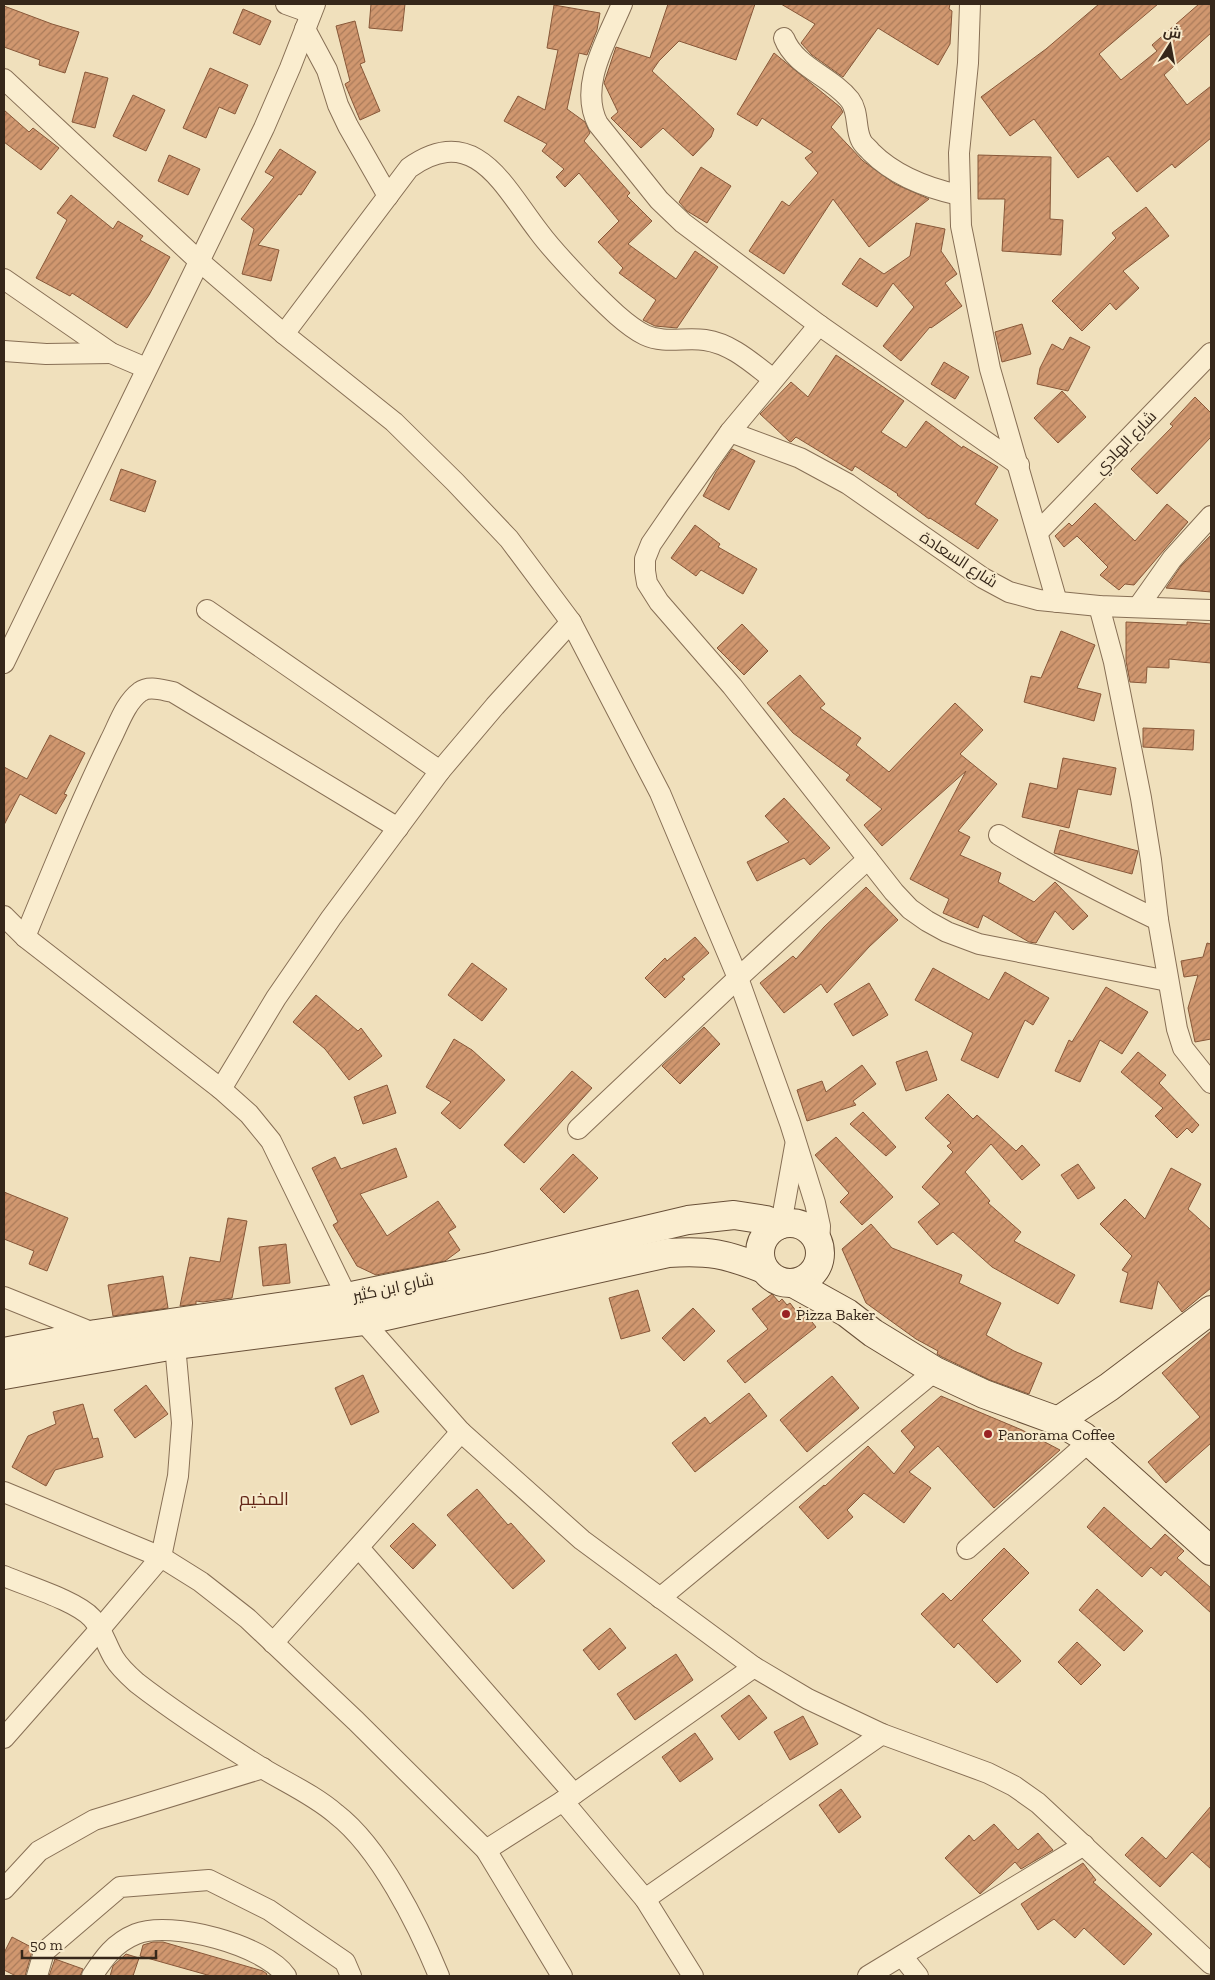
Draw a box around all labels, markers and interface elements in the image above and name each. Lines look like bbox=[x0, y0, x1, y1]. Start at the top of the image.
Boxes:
north arrow bbox=[1145, 20, 1195, 70]
text: ش bbox=[1162, 23, 1183, 43]
street label: شارع الهادي bbox=[1091, 407, 1163, 481]
street label: شارع السعادة bbox=[915, 527, 1001, 593]
street label: شارع ابن كثير bbox=[350, 1270, 436, 1307]
place label: Pizza Baker bbox=[796, 1305, 876, 1324]
marker: Pizza Baker bbox=[780, 1308, 792, 1320]
place label: Panorama Coffee bbox=[998, 1425, 1115, 1444]
marker: Panorama Coffee bbox=[982, 1428, 994, 1440]
district label: المخيم bbox=[239, 1488, 289, 1511]
scale bar bbox=[22, 1928, 156, 1960]
text: 50 m bbox=[30, 1936, 63, 1954]

